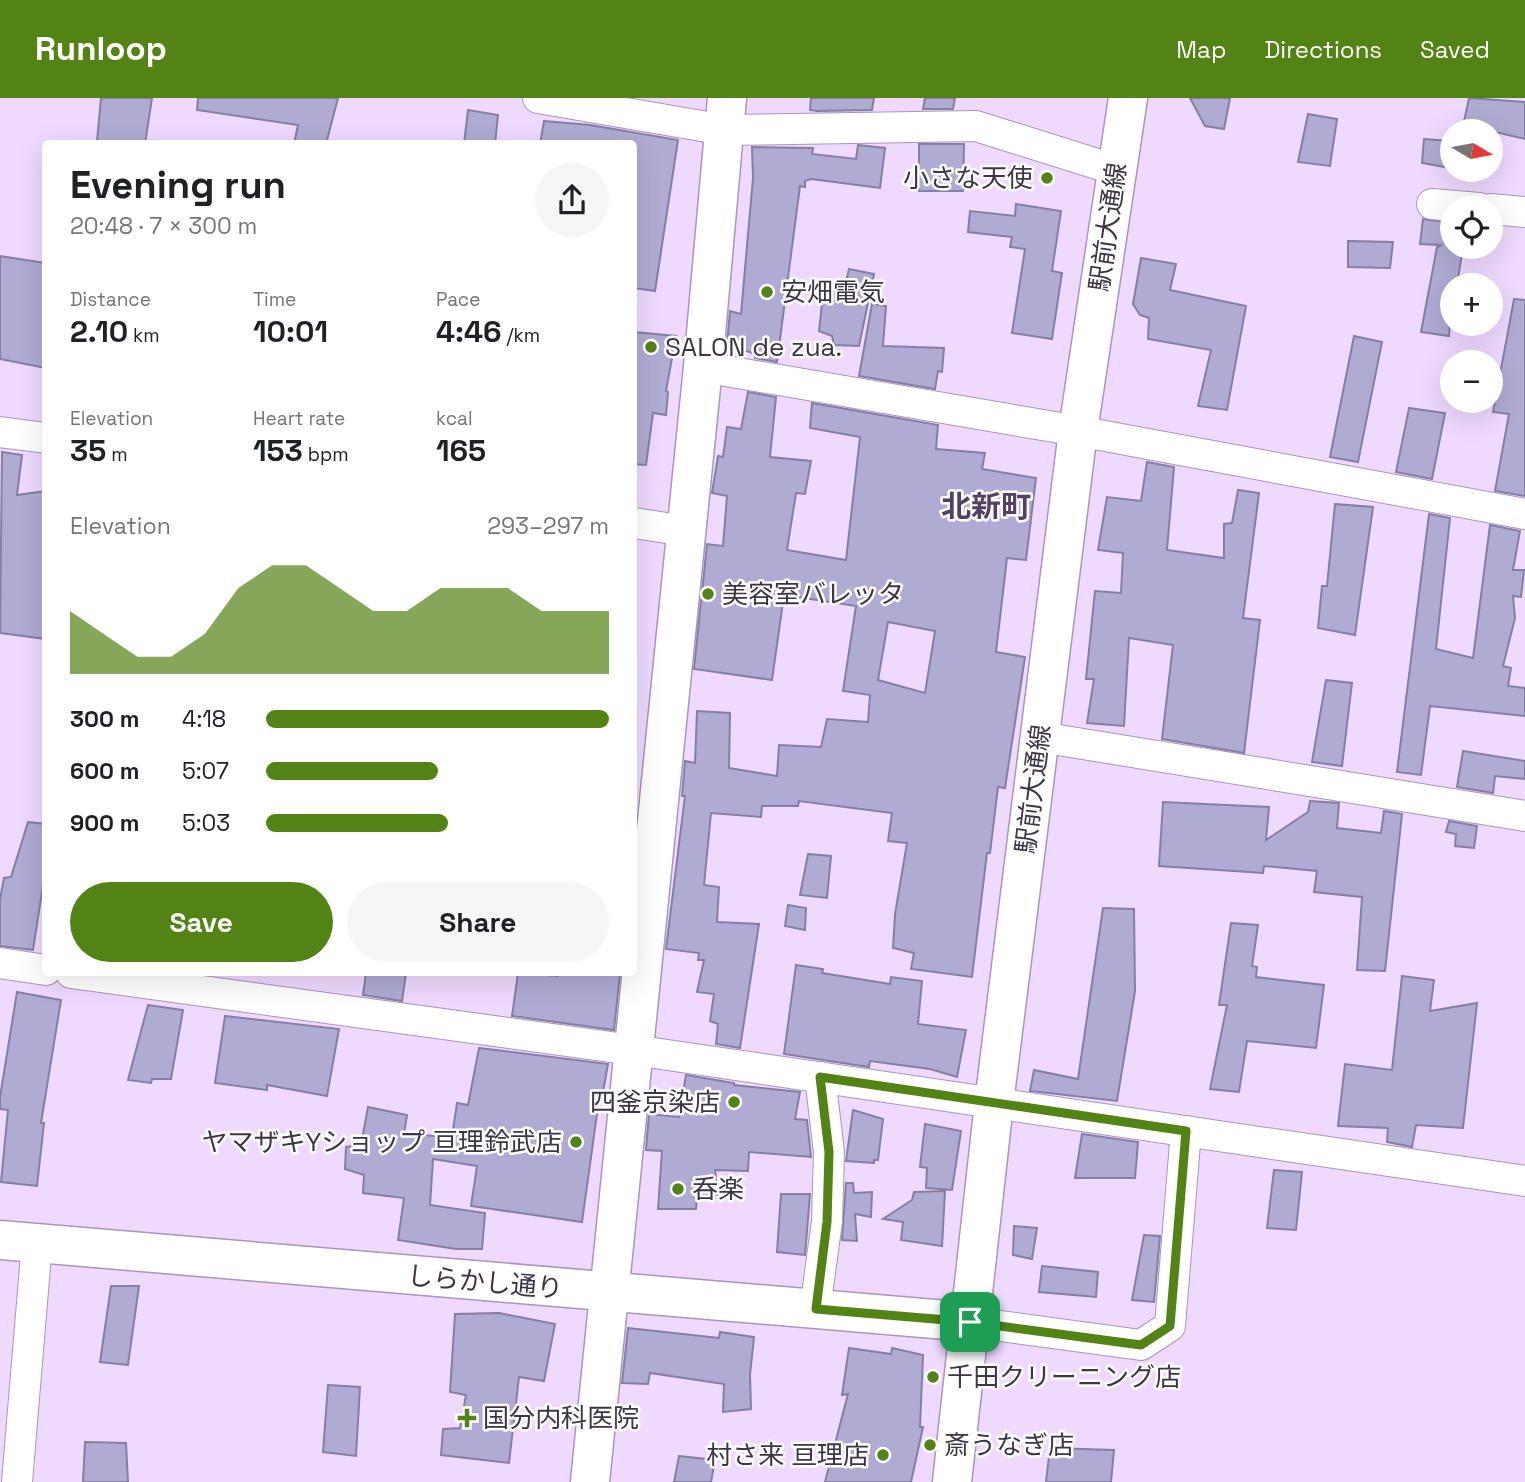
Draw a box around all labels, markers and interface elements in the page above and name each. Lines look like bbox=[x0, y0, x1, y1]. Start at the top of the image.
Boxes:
text: Runloop bbox=[35, 28, 167, 70]
text: Map bbox=[1176, 34, 1226, 65]
text: Directions bbox=[1264, 34, 1382, 65]
text: Saved bbox=[1420, 34, 1490, 65]
north arrow bbox=[1440, 119, 1503, 182]
map controls bbox=[1440, 119, 1503, 413]
street label: 駅前大通線 bbox=[1082, 160, 1134, 294]
text: Evening run bbox=[70, 161, 286, 209]
place label: 小さな天使 bbox=[903, 161, 1033, 195]
button: share bbox=[535, 163, 609, 237]
marker: 小さな天使 bbox=[1039, 170, 1055, 186]
button: locate bbox=[1440, 196, 1503, 259]
text: 20:48 · 7 × 300 m bbox=[70, 211, 257, 241]
button: + bbox=[1440, 273, 1503, 336]
place label: 安畑電気 bbox=[781, 275, 885, 309]
marker: 安畑電気 bbox=[759, 284, 775, 300]
text: Distance bbox=[70, 287, 151, 312]
text: Time bbox=[253, 287, 296, 312]
text: Pace bbox=[436, 287, 480, 312]
text: 2.10 bbox=[70, 312, 128, 351]
text: 10:01 bbox=[253, 312, 328, 351]
text: 4:46 bbox=[436, 312, 502, 351]
text: km bbox=[128, 323, 160, 348]
text: /km bbox=[502, 323, 540, 348]
place label: SALON de zua. bbox=[665, 330, 842, 364]
marker: SALON de zua. bbox=[643, 339, 659, 355]
button: − bbox=[1440, 350, 1503, 413]
text: Elevation bbox=[70, 406, 153, 431]
text: Heart rate bbox=[253, 406, 345, 431]
text: kcal bbox=[436, 406, 473, 431]
text: 35 bbox=[70, 431, 106, 470]
text: 153 bbox=[253, 431, 303, 470]
text: 165 bbox=[436, 431, 486, 470]
text: m bbox=[106, 442, 127, 467]
text: bpm bbox=[303, 442, 349, 467]
district label: 北新町 bbox=[941, 487, 1031, 526]
text: Elevation bbox=[70, 511, 171, 541]
text: 293–297 m bbox=[487, 511, 609, 541]
place label: 美容室バレッタ bbox=[722, 577, 904, 611]
marker: 美容室バレッタ bbox=[700, 586, 716, 602]
text: 300 m bbox=[70, 704, 139, 734]
text: 4:18 bbox=[182, 704, 226, 734]
street label: 駅前大通線 bbox=[1008, 722, 1058, 856]
text: 600 m bbox=[70, 756, 140, 786]
text: 5:07 bbox=[182, 756, 229, 786]
text: 900 m bbox=[70, 808, 140, 838]
text: 5:03 bbox=[182, 808, 230, 838]
button: Save bbox=[70, 882, 333, 962]
button: Share bbox=[347, 882, 609, 962]
place label: 四釜京染店 bbox=[590, 1085, 720, 1119]
marker: 四釜京染店 bbox=[726, 1094, 742, 1110]
place label: ヤマザキYショップ 亘理鈴武店 bbox=[201, 1125, 562, 1159]
marker: ヤマザキYショップ 亘理鈴武店 bbox=[568, 1134, 584, 1150]
place label: 呑楽 bbox=[692, 1172, 744, 1206]
marker: 呑楽 bbox=[670, 1181, 686, 1197]
street label: しらかし通り bbox=[406, 1258, 564, 1306]
pin bbox=[940, 1292, 1000, 1352]
icon: arrive bbox=[951, 1303, 989, 1341]
place label: 千田クリーニング店 bbox=[947, 1360, 1181, 1394]
marker: 千田クリーニング店 bbox=[925, 1369, 941, 1385]
place label: 国分内科医院 bbox=[483, 1401, 639, 1435]
marker: 国分内科医院 bbox=[457, 1408, 477, 1428]
place label: 斎うなぎ店 bbox=[944, 1428, 1074, 1462]
marker: 斎うなぎ店 bbox=[922, 1437, 938, 1453]
place label: 村さ来 亘理店 bbox=[706, 1438, 869, 1472]
marker: 村さ来 亘理店 bbox=[875, 1447, 891, 1463]

